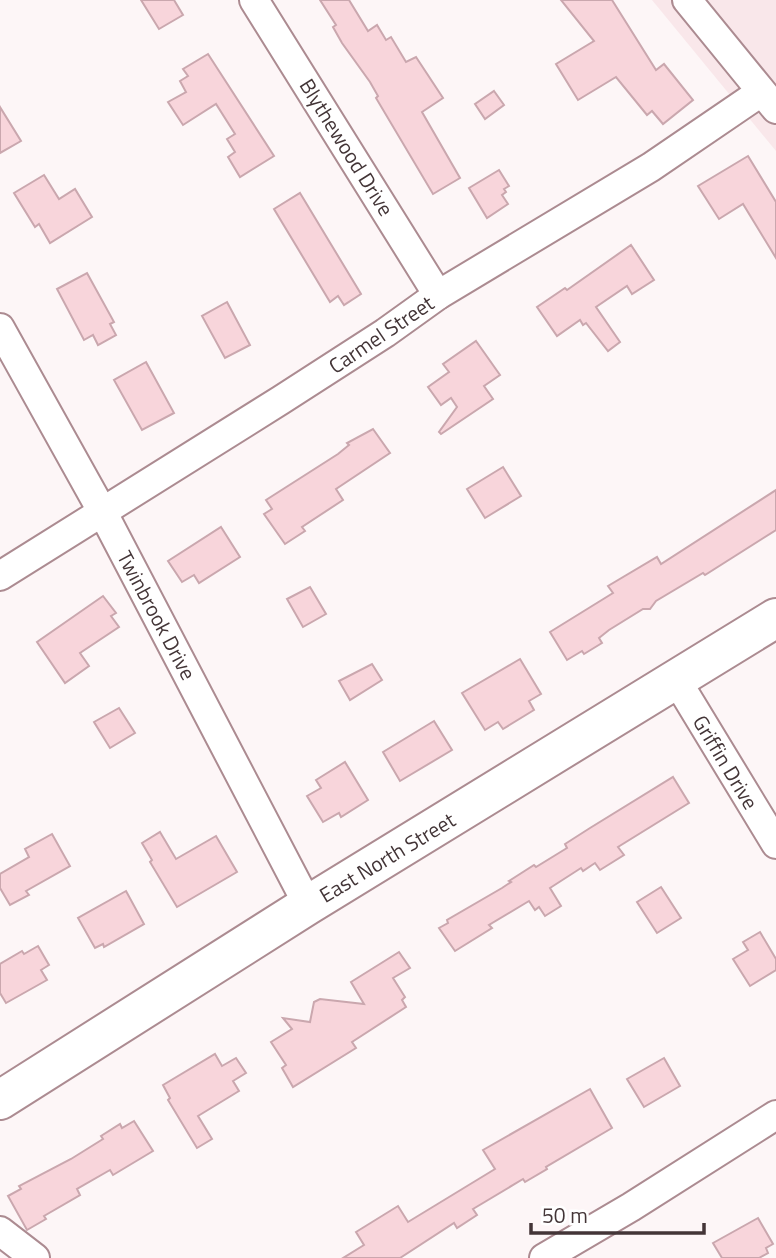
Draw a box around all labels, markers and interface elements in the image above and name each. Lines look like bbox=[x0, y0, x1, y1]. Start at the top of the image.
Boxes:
street label: Blythewood Drive bbox=[292, 72, 402, 222]
street label: Carmel Street bbox=[322, 287, 441, 381]
street label: Twinbrook Drive bbox=[109, 545, 205, 685]
street label: Griffin Drive bbox=[685, 709, 767, 815]
street label: East North Street bbox=[313, 803, 462, 910]
scale bar bbox=[531, 1192, 704, 1236]
text: 50 m bbox=[542, 1199, 588, 1231]

